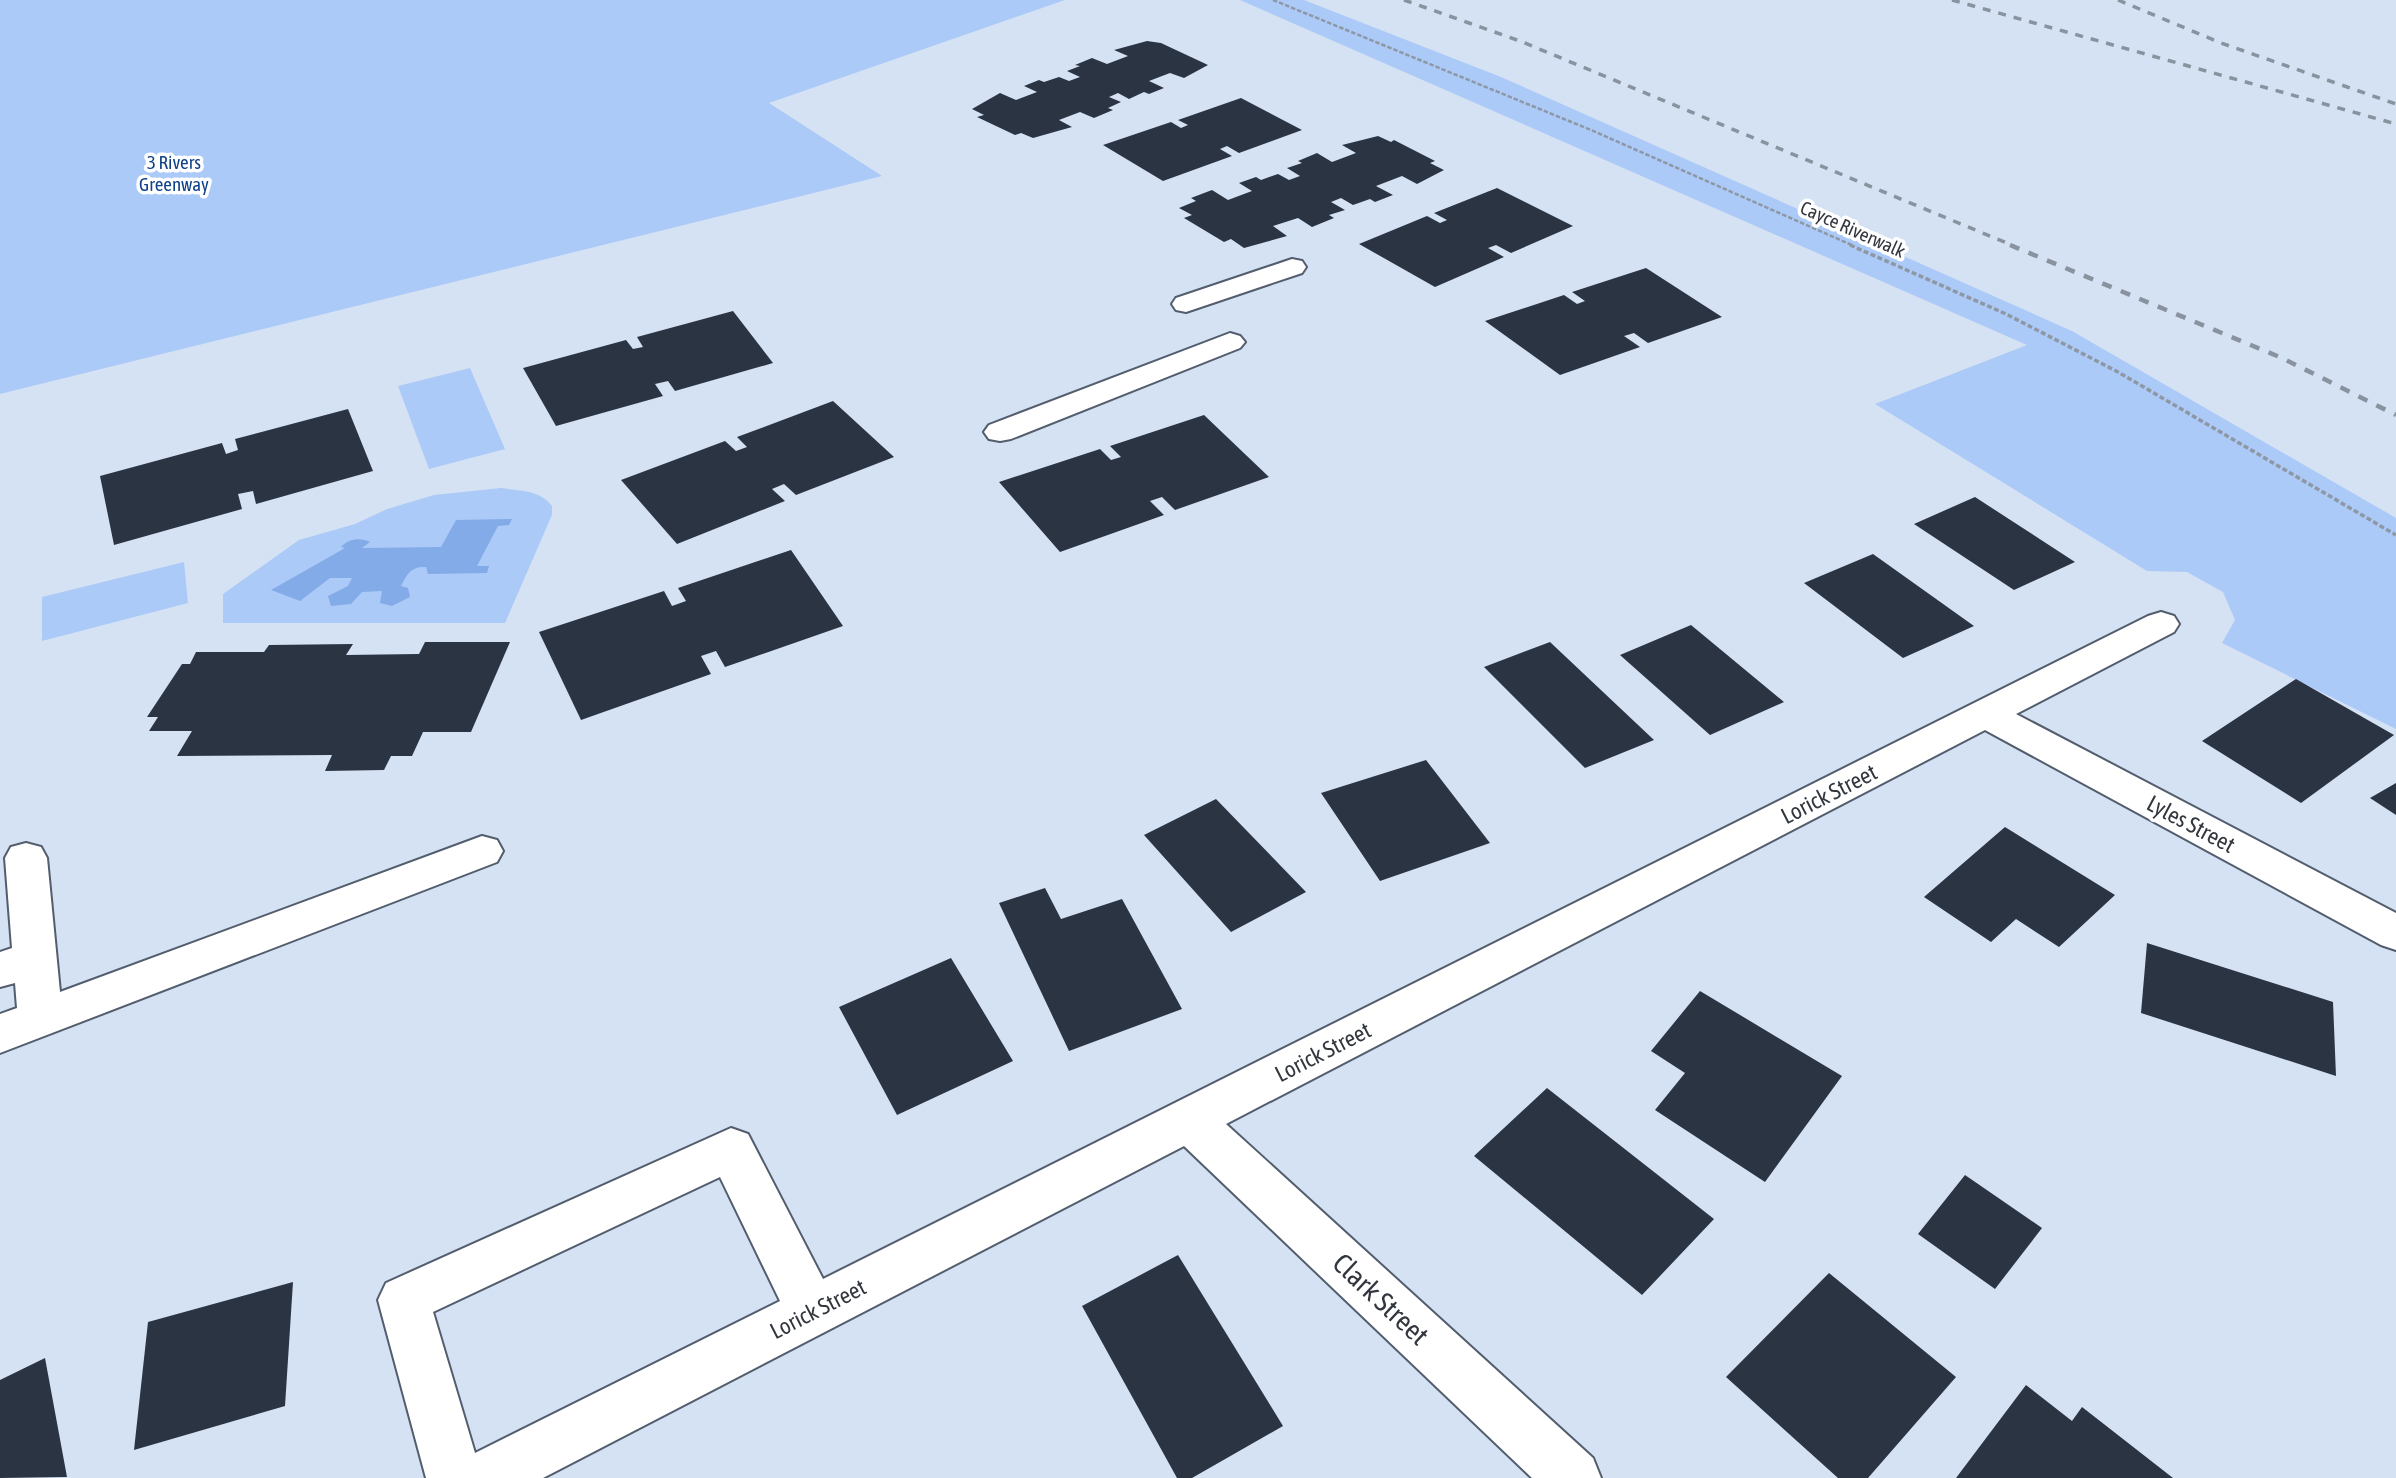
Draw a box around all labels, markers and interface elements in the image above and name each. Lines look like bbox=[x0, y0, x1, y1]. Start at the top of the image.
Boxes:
park label: 3 Rivers Greenway bbox=[139, 151, 209, 195]
street label: Cayce Riverwalk bbox=[1797, 196, 1909, 262]
street label: Lorick Street bbox=[1777, 759, 1881, 829]
street label: Lyles Street bbox=[2143, 790, 2239, 858]
street label: Lorick Street bbox=[1271, 1017, 1375, 1087]
street label: Clark Street bbox=[1327, 1247, 1435, 1351]
street label: Lorick Street bbox=[766, 1274, 870, 1344]

